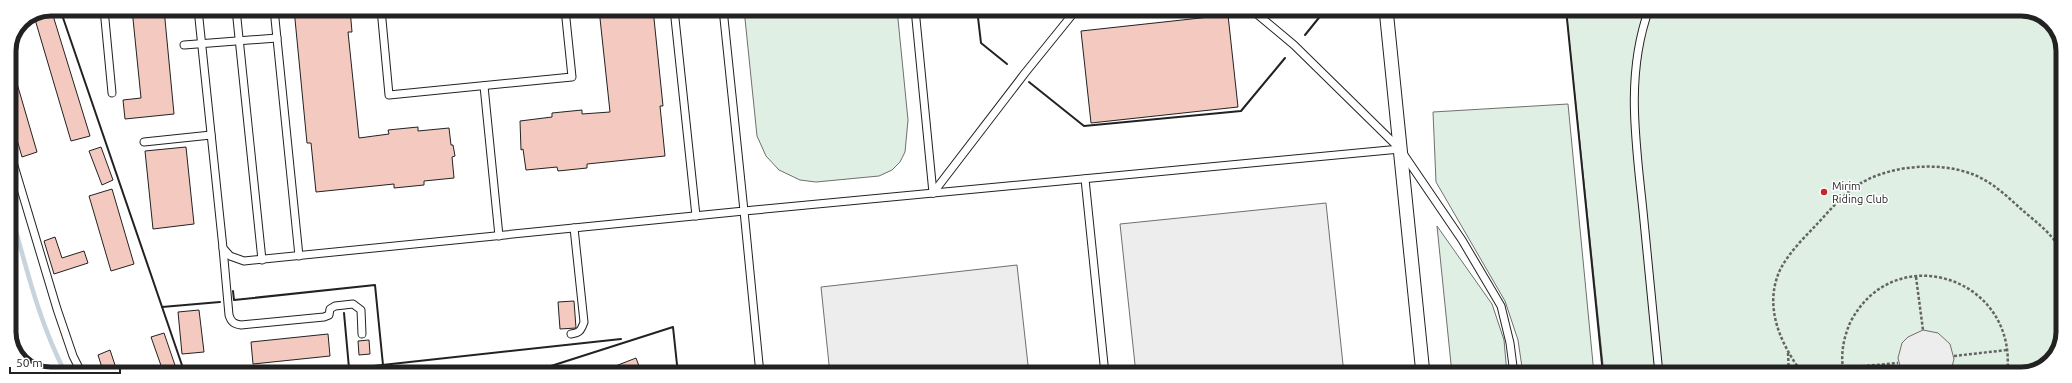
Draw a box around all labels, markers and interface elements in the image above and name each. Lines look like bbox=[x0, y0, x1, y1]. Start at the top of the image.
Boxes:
place label: Mirim Riding Club bbox=[1832, 180, 1888, 205]
marker: Mirim Riding Club bbox=[1819, 187, 1829, 197]
scale bar bbox=[10, 349, 120, 375]
text: 50 m bbox=[16, 356, 43, 369]

